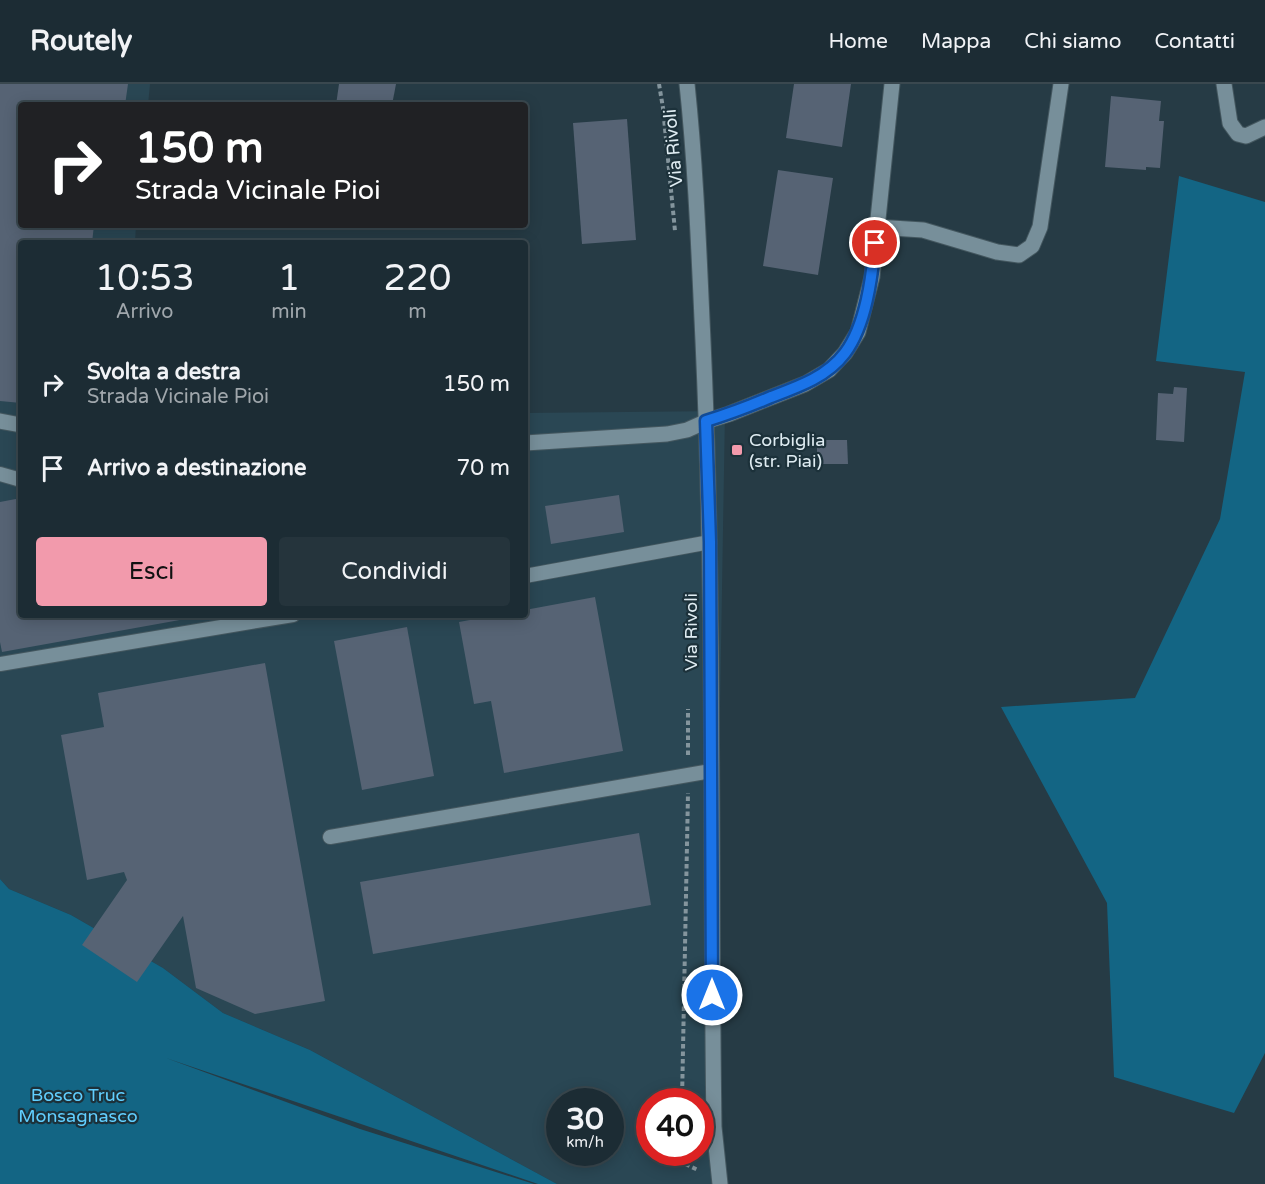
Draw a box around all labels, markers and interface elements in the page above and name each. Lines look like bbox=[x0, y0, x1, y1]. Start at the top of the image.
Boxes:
text: Routely bbox=[30, 24, 132, 58]
text: Home bbox=[828, 29, 888, 54]
text: Mappa bbox=[921, 29, 991, 54]
text: Chi siamo bbox=[1024, 29, 1122, 54]
text: Contatti bbox=[1155, 29, 1235, 54]
street label: Via Rivoli bbox=[659, 108, 687, 188]
text: 150 m bbox=[135, 123, 264, 174]
icon: right bbox=[36, 126, 114, 204]
text: Strada Vicinale Pioi bbox=[135, 174, 381, 207]
pin bbox=[849, 217, 900, 268]
icon: arrive bbox=[858, 226, 891, 259]
text: 10:53 bbox=[95, 257, 195, 300]
text: 1 bbox=[278, 257, 300, 300]
text: 220 bbox=[383, 257, 451, 300]
text: Arrivo bbox=[116, 300, 173, 324]
text: min bbox=[271, 300, 307, 324]
text: m bbox=[408, 300, 427, 324]
text: Svolta a destra bbox=[87, 359, 241, 385]
icon: right bbox=[36, 368, 69, 401]
text: 150 m bbox=[443, 371, 510, 397]
text: Strada Vicinale Pioi bbox=[87, 385, 269, 409]
place label: Corbiglia (str. Piai) bbox=[749, 429, 825, 472]
marker: Corbiglia (str. Piai) bbox=[730, 443, 744, 457]
icon: arrive bbox=[36, 452, 69, 485]
text: Arrivo a destinazione bbox=[87, 455, 306, 481]
text: 70 m bbox=[456, 455, 510, 481]
button: Esci bbox=[36, 537, 267, 606]
button: Condividi bbox=[279, 537, 510, 606]
street label: Via Rivoli bbox=[680, 593, 702, 671]
position arrow bbox=[680, 963, 744, 1027]
park label: Bosco Truc Monsagnasco bbox=[18, 1084, 138, 1127]
speed limit sign: 40 bbox=[636, 1088, 714, 1166]
text: 30 bbox=[566, 1101, 604, 1138]
text: km/h bbox=[566, 1133, 604, 1151]

